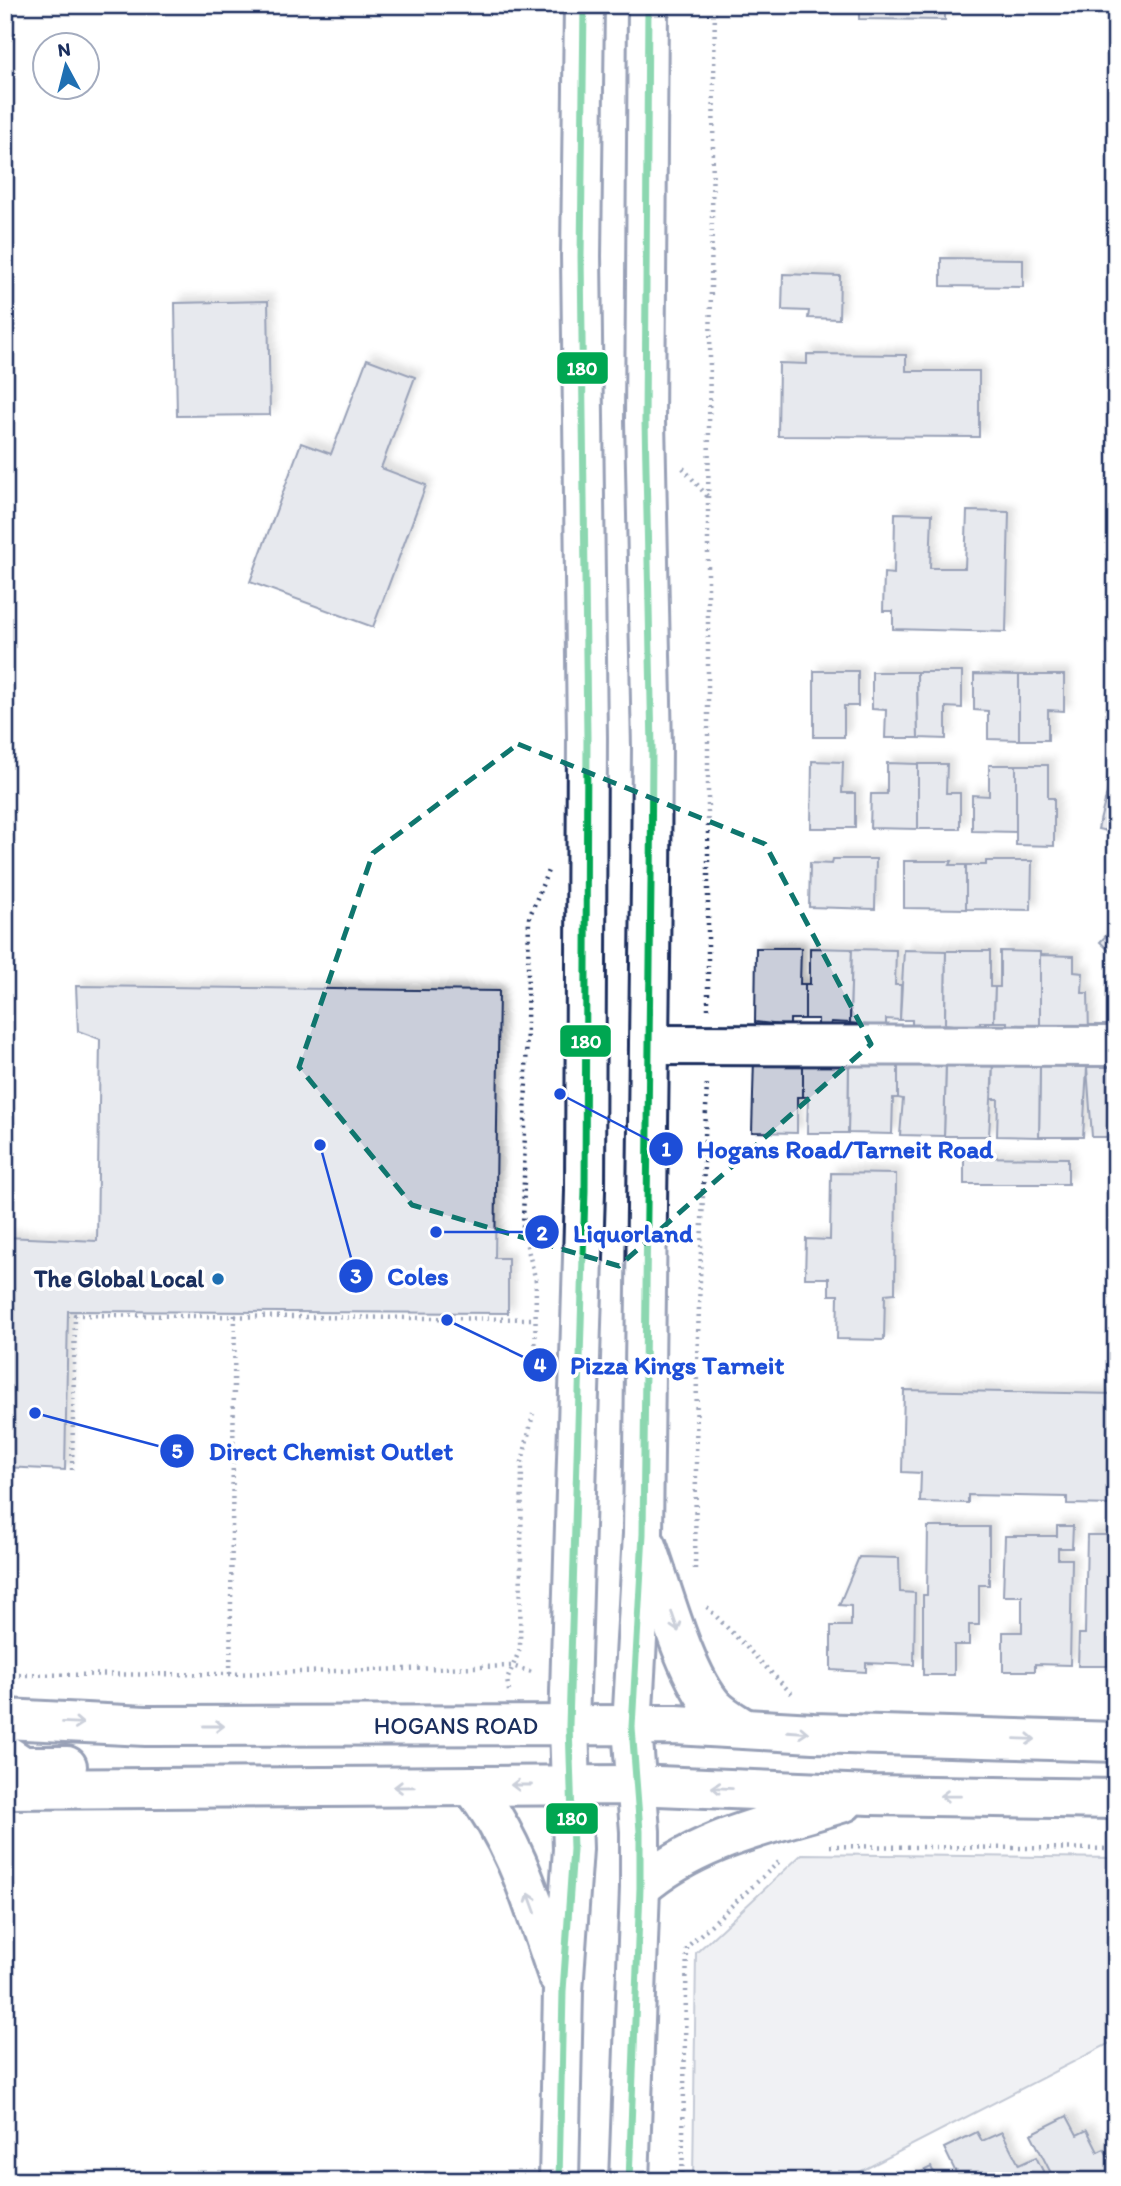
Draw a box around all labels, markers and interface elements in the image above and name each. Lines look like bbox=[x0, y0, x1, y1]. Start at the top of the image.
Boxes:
north arrow bbox=[32, 32, 102, 102]
text: N bbox=[56, 37, 72, 62]
line badge: 180 bbox=[556, 351, 609, 385]
text: 180 bbox=[567, 357, 598, 380]
line badge: 180 bbox=[559, 1024, 612, 1058]
text: 180 bbox=[571, 1030, 602, 1053]
callout: Hogans Road/Tarneit Road bbox=[648, 1126, 1007, 1173]
text: Hogans Road/Tarneit Road bbox=[697, 1133, 994, 1165]
text: 1 bbox=[661, 1136, 671, 1161]
callout: Liquorland bbox=[525, 1209, 707, 1256]
text: Liquorland bbox=[573, 1217, 694, 1249]
text: 2 bbox=[536, 1220, 548, 1245]
callout: Coles bbox=[338, 1253, 463, 1300]
text: Coles bbox=[387, 1260, 449, 1292]
text: 3 bbox=[350, 1263, 362, 1288]
place label: The Global Local bbox=[33, 1264, 204, 1293]
marker: The Global Local bbox=[210, 1271, 226, 1287]
callout: Pizza Kings Tarneit bbox=[522, 1341, 797, 1388]
text: Pizza Kings Tarneit bbox=[570, 1349, 784, 1381]
text: 4 bbox=[534, 1352, 547, 1377]
callout: Direct Chemist Outlet bbox=[159, 1427, 467, 1474]
text: Direct Chemist Outlet bbox=[209, 1435, 454, 1467]
text: 5 bbox=[171, 1438, 183, 1463]
one-way arrow bbox=[670, 1610, 682, 1632]
street label: HOGANS ROAD bbox=[374, 1711, 538, 1740]
one-way arrow bbox=[62, 1716, 85, 1729]
one-way arrow bbox=[202, 1719, 225, 1733]
one-way arrow bbox=[786, 1726, 808, 1739]
one-way arrow bbox=[1013, 1732, 1036, 1746]
one-way arrow bbox=[510, 1778, 533, 1792]
one-way arrow bbox=[392, 1780, 415, 1793]
one-way arrow bbox=[711, 1781, 734, 1794]
one-way arrow bbox=[938, 1789, 961, 1803]
line badge: 180 bbox=[545, 1802, 599, 1835]
text: 180 bbox=[557, 1807, 588, 1830]
one-way arrow bbox=[525, 1893, 537, 1915]

